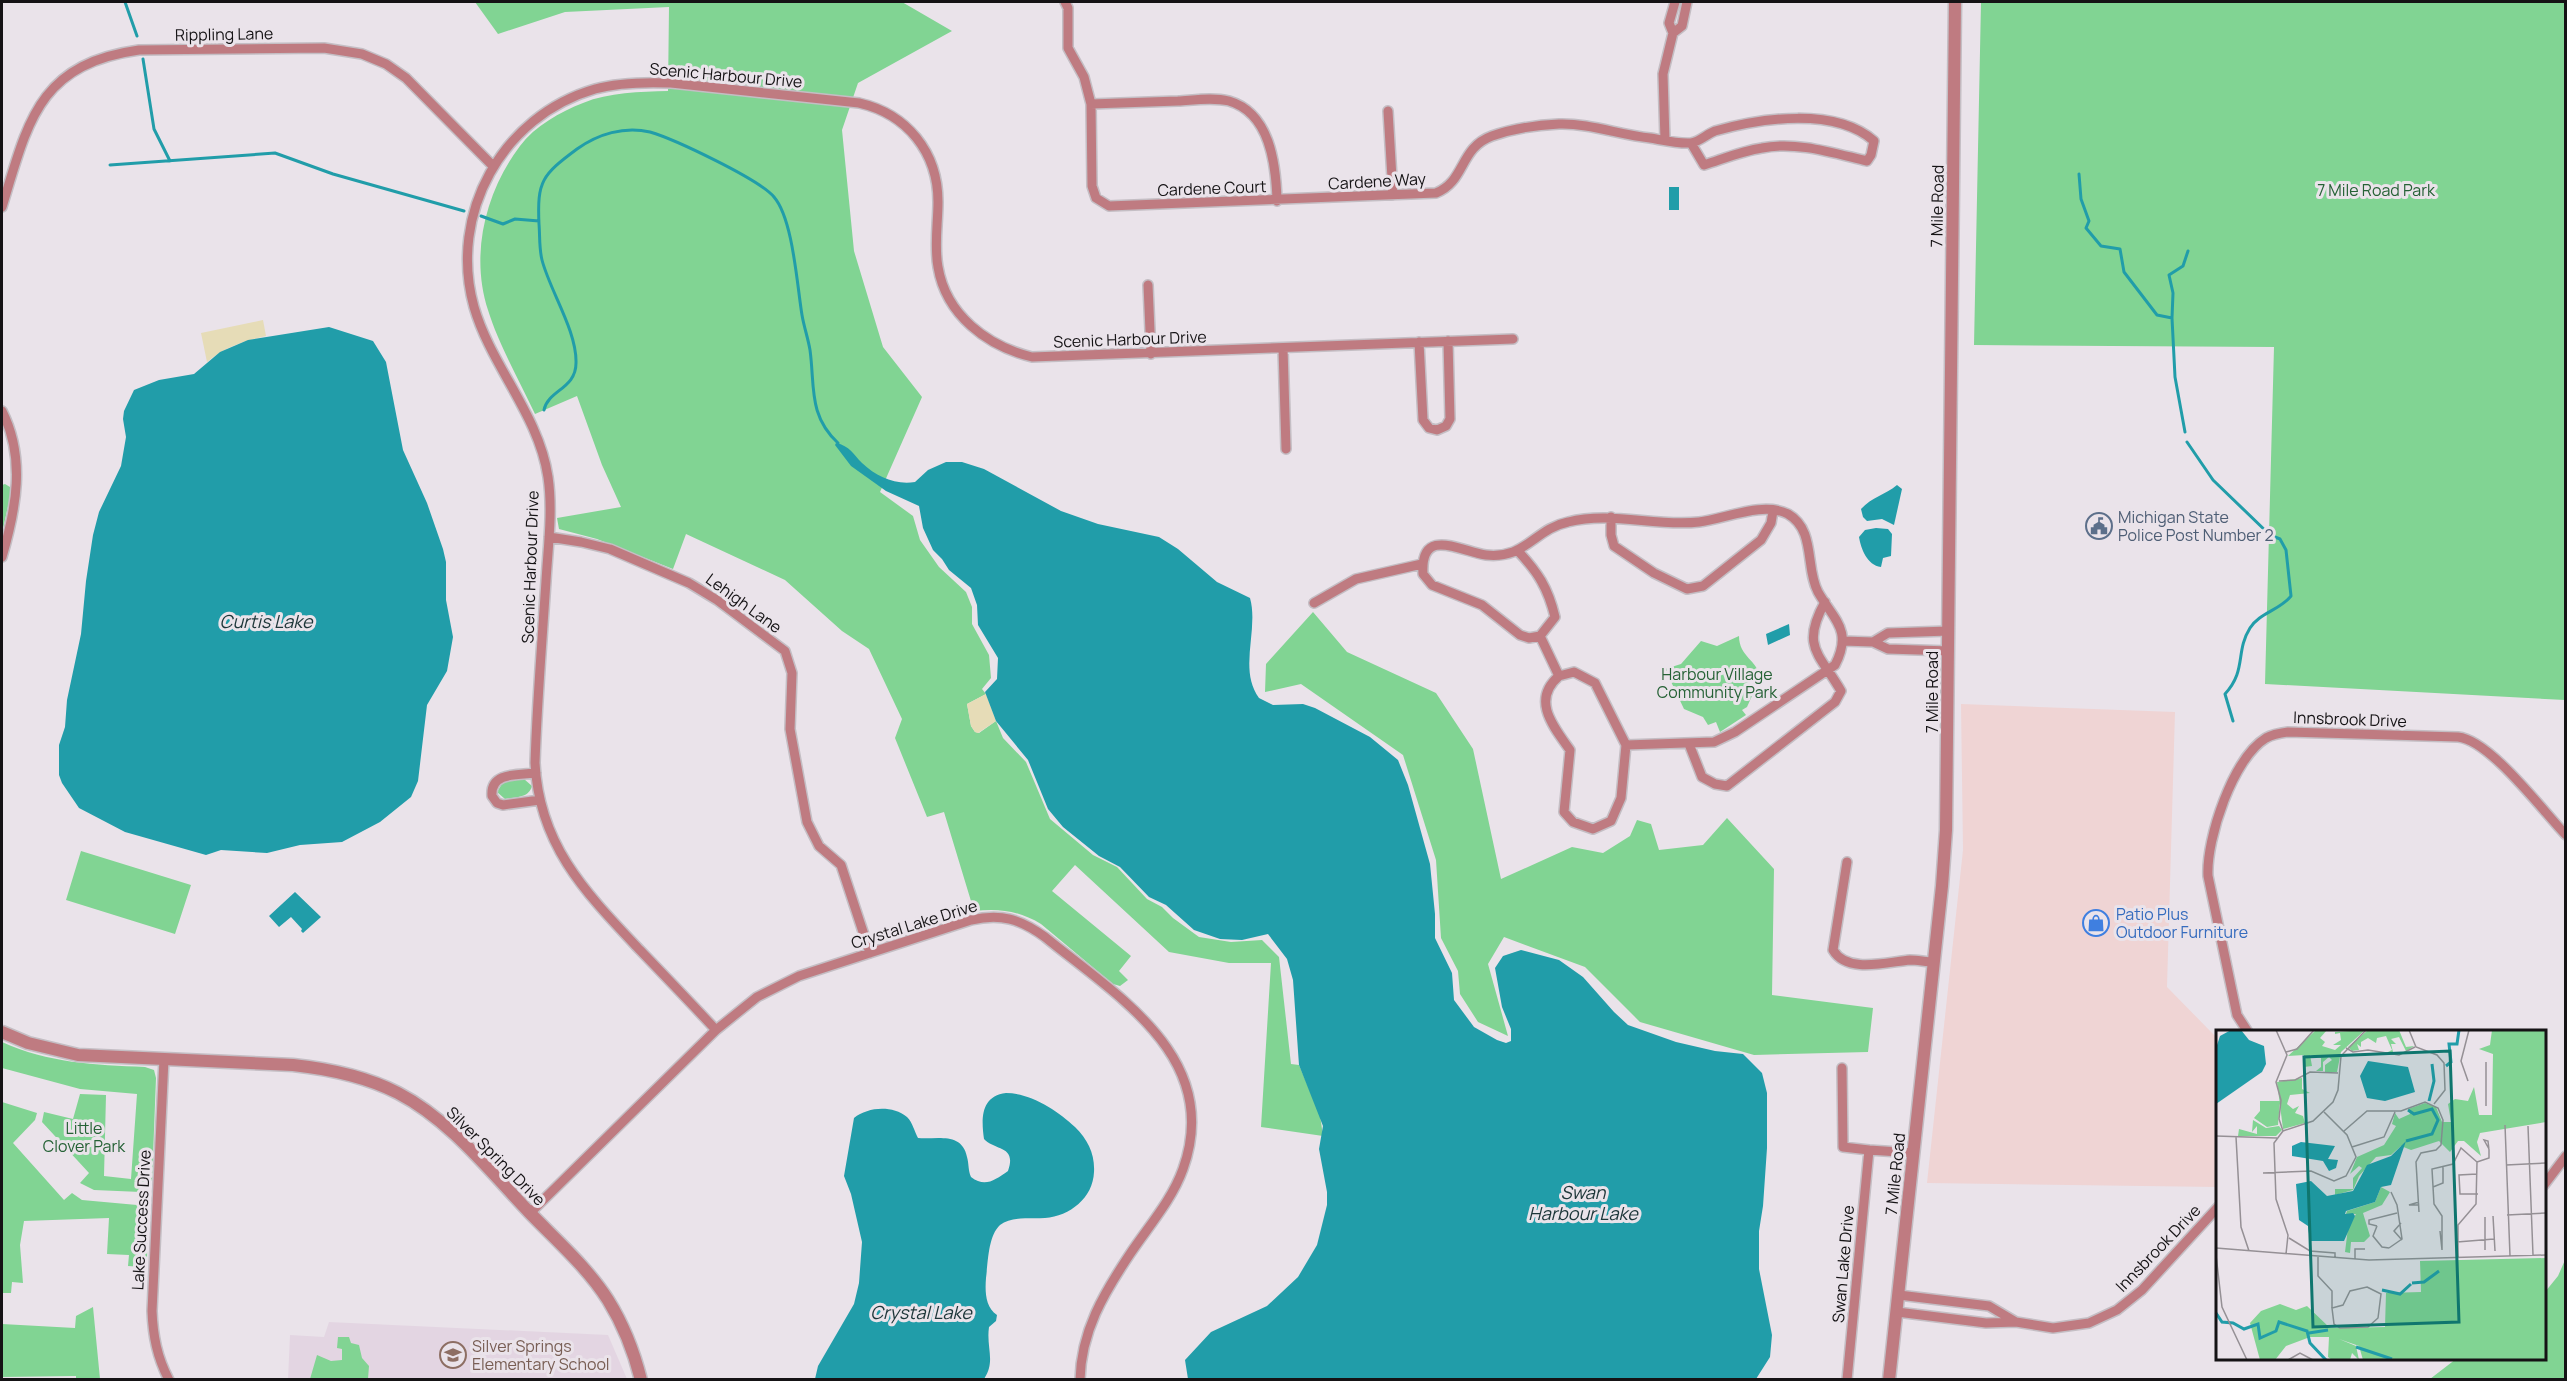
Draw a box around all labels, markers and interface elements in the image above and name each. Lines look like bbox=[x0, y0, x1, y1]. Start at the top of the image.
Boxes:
street label: Rippling Lane bbox=[175, 22, 273, 46]
street label: Scenic Harbour Drive bbox=[649, 57, 803, 93]
street label: 7 Mile Road bbox=[1925, 165, 1949, 247]
street label: Cardene Way bbox=[1328, 167, 1427, 195]
street label: Cardene Court bbox=[1157, 175, 1267, 201]
park label: 7 Mile Road Park bbox=[2317, 179, 2436, 201]
street label: Scenic Harbour Drive bbox=[1053, 325, 1207, 353]
street label: Scenic Harbour Drive bbox=[516, 490, 544, 644]
place label: Michigan State Police Post Number 2 bbox=[2118, 506, 2274, 546]
public building icon: Michigan State Police Post Number 2 bbox=[2084, 511, 2114, 541]
street label: Lehigh Lane bbox=[702, 568, 786, 638]
water label: Curtis Lake bbox=[220, 609, 314, 633]
street label: 7 Mile Road bbox=[1921, 651, 1943, 733]
park label: Harbour Village Community Park bbox=[1657, 663, 1778, 703]
street label: Innsbrook Drive bbox=[2293, 706, 2407, 732]
street label: Crystal Lake Drive bbox=[848, 894, 980, 954]
place label: Patio Plus Outdoor Furniture bbox=[2116, 903, 2248, 943]
shop icon: Patio Plus Outdoor Furniture bbox=[2081, 908, 2111, 938]
inset map bbox=[2216, 1030, 2546, 1360]
street label: Silver Spring Drive bbox=[442, 1102, 550, 1210]
park label: Little Clover Park bbox=[43, 1117, 126, 1157]
street label: 7 Mile Road bbox=[1880, 1132, 1910, 1216]
street label: Lake Success Drive bbox=[126, 1149, 156, 1291]
water label: Swan Harbour Lake bbox=[1528, 1180, 1639, 1225]
street label: Innsbrook Drive bbox=[2111, 1199, 2205, 1297]
street label: Swan Lake Drive bbox=[1827, 1204, 1859, 1324]
water label: Crystal Lake bbox=[870, 1300, 973, 1324]
place label: Silver Springs Elementary School bbox=[472, 1335, 610, 1375]
school or university icon: Silver Springs Elementary School bbox=[438, 1340, 468, 1370]

